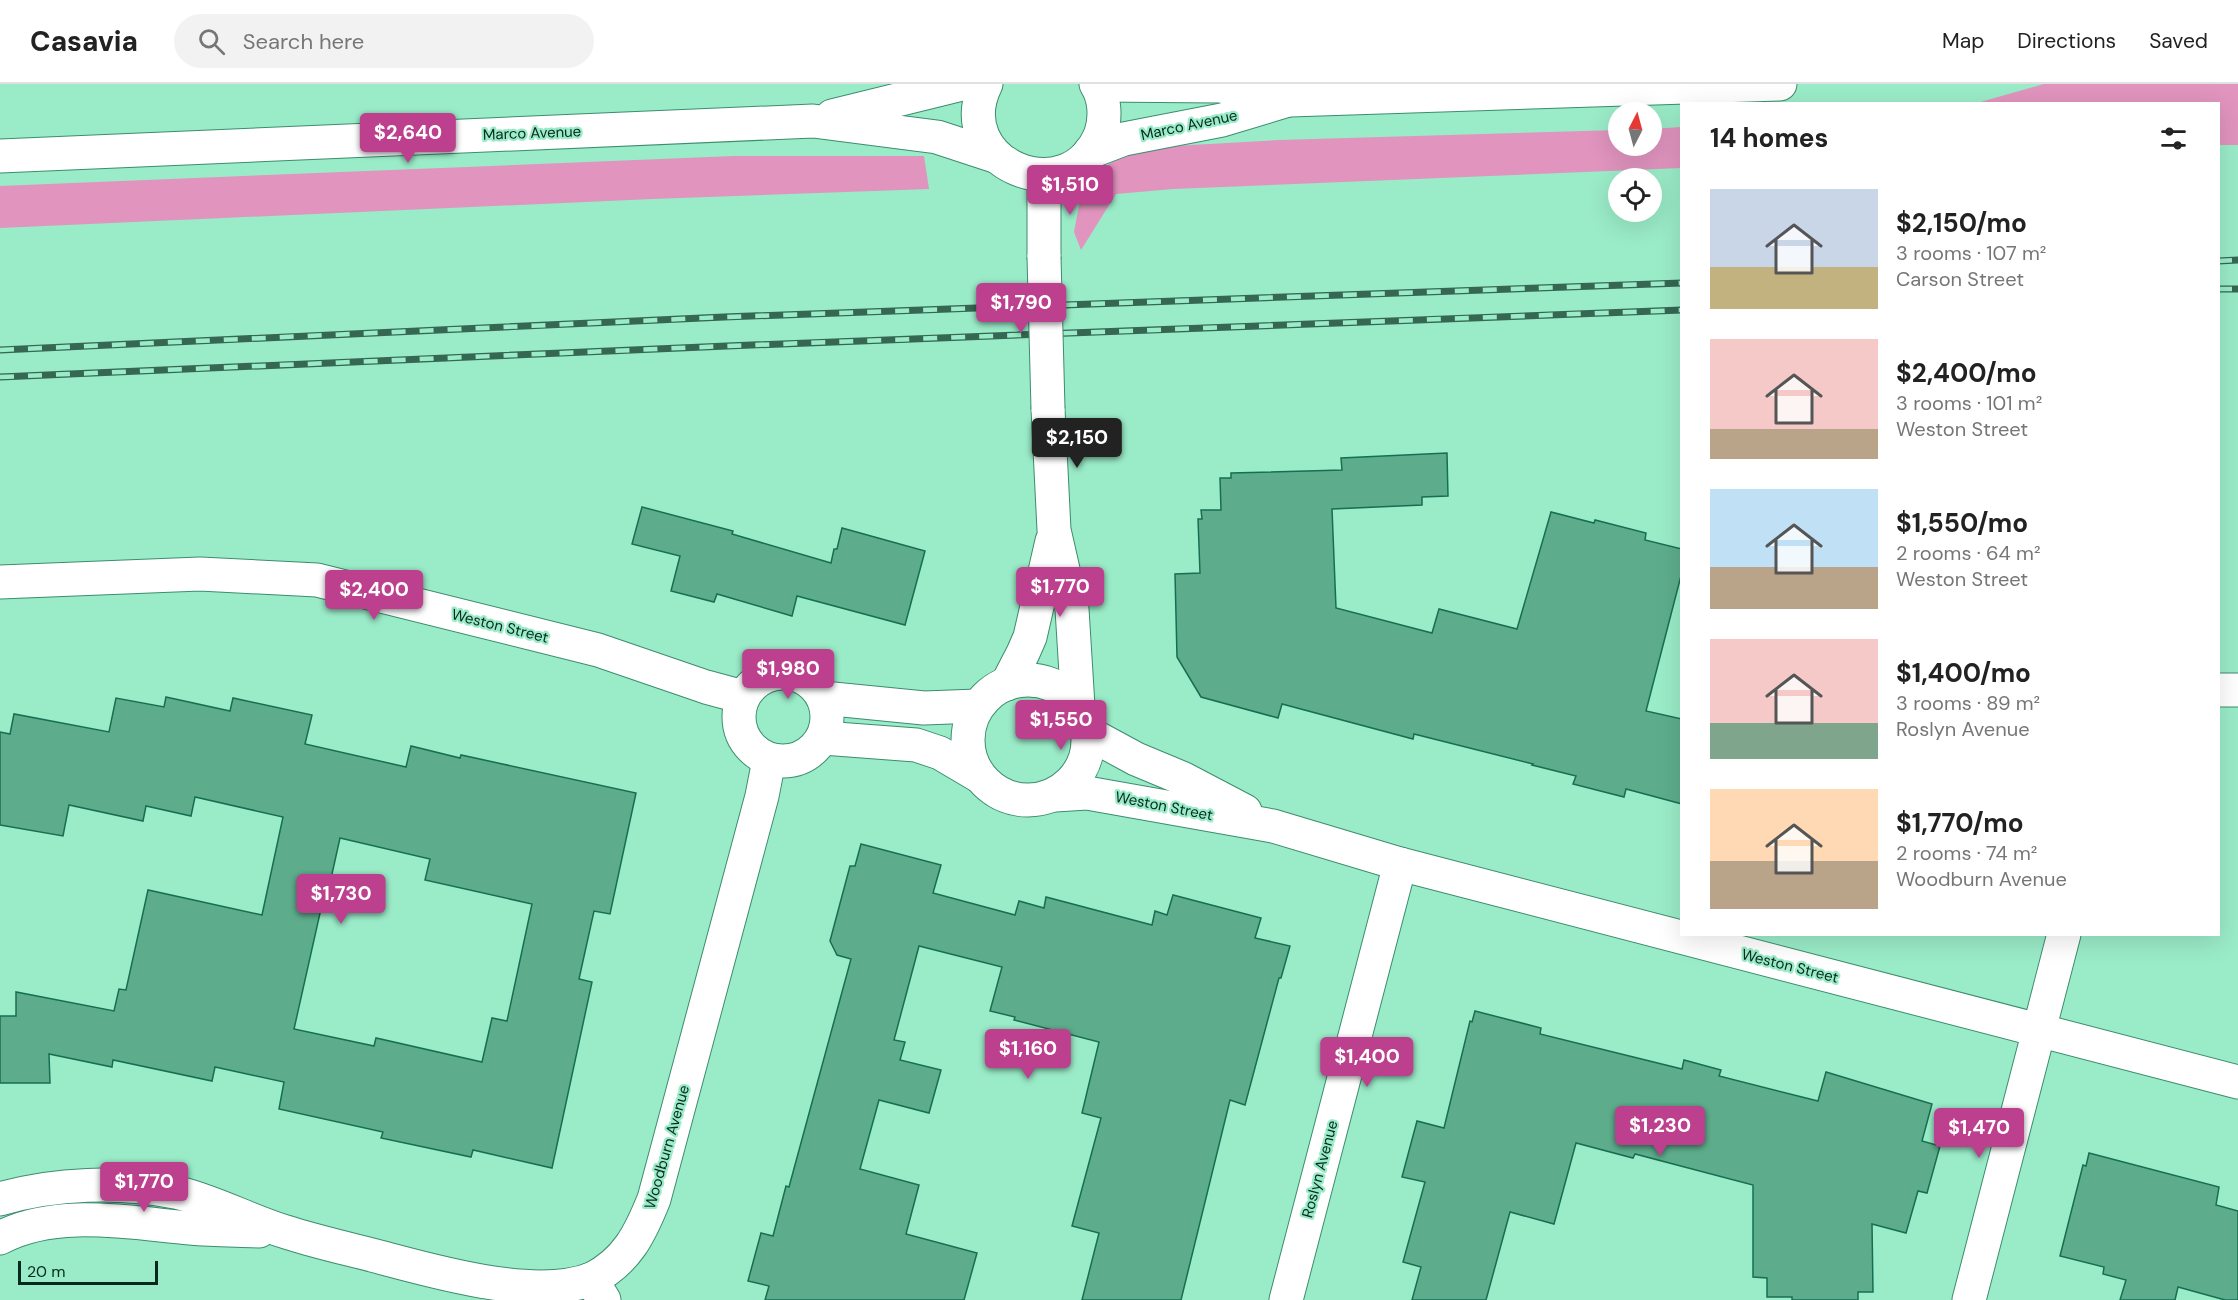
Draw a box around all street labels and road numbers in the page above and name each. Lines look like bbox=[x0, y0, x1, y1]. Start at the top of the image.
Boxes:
street label: Marco Avenue bbox=[1139, 105, 1239, 145]
street label: Marco Avenue bbox=[482, 121, 582, 145]
street label: Weston Street bbox=[449, 604, 551, 648]
street label: Weston Street bbox=[1113, 787, 1215, 825]
street label: Weston Street bbox=[1739, 944, 1841, 988]
street label: Woodburn Avenue bbox=[640, 1083, 694, 1211]
street label: Roslyn Avenue bbox=[1297, 1118, 1343, 1220]

